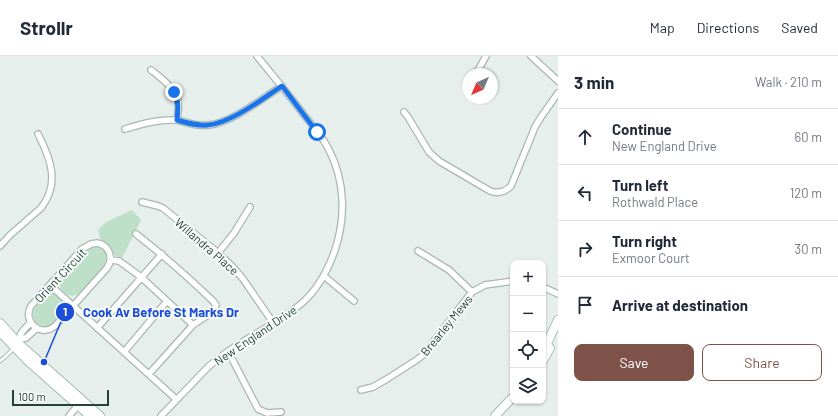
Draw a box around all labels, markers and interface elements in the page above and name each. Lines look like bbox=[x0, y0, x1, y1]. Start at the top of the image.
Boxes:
text: Strollr bbox=[20, 16, 73, 39]
text: Map bbox=[650, 19, 675, 36]
text: Directions bbox=[697, 19, 759, 36]
text: Saved bbox=[781, 19, 818, 36]
north arrow bbox=[462, 68, 498, 104]
text: 3 min bbox=[574, 72, 614, 92]
text: Walk · 210 m bbox=[755, 74, 822, 90]
route end bbox=[165, 83, 183, 101]
text: Continue bbox=[612, 120, 672, 138]
route start bbox=[308, 123, 326, 141]
icon: ahead bbox=[574, 126, 596, 148]
text: 60 m bbox=[795, 129, 822, 145]
text: New England Drive bbox=[612, 138, 717, 154]
text: Turn left bbox=[612, 176, 668, 194]
icon: left bbox=[574, 182, 596, 204]
text: 120 m bbox=[790, 185, 822, 201]
text: Rothwald Place bbox=[612, 194, 698, 210]
street label: Willandra Place bbox=[172, 215, 242, 277]
text: Turn right bbox=[612, 232, 677, 250]
icon: right bbox=[574, 238, 596, 260]
text: 30 m bbox=[795, 241, 822, 257]
street label: Orient Circuit bbox=[31, 245, 89, 305]
text: Exmoor Court bbox=[612, 250, 690, 266]
map controls bbox=[510, 260, 546, 404]
button: + bbox=[510, 260, 546, 296]
street label: Brearley Mews bbox=[417, 291, 475, 358]
icon: arrive bbox=[574, 294, 596, 316]
button: − bbox=[510, 296, 546, 332]
text: Arrive at destination bbox=[612, 296, 748, 314]
callout: Cook Av Before St Marks Dr bbox=[55, 300, 247, 325]
street label: New England Drive bbox=[211, 302, 299, 368]
text: 1 bbox=[63, 304, 67, 318]
text: Cook Av Before St Marks Dr bbox=[83, 304, 239, 320]
button: locate bbox=[510, 332, 546, 368]
button: Save bbox=[574, 344, 694, 381]
button: Share bbox=[702, 344, 822, 381]
button: layers bbox=[510, 368, 546, 404]
scale bar bbox=[12, 388, 109, 407]
text: 100 m bbox=[18, 390, 46, 403]

